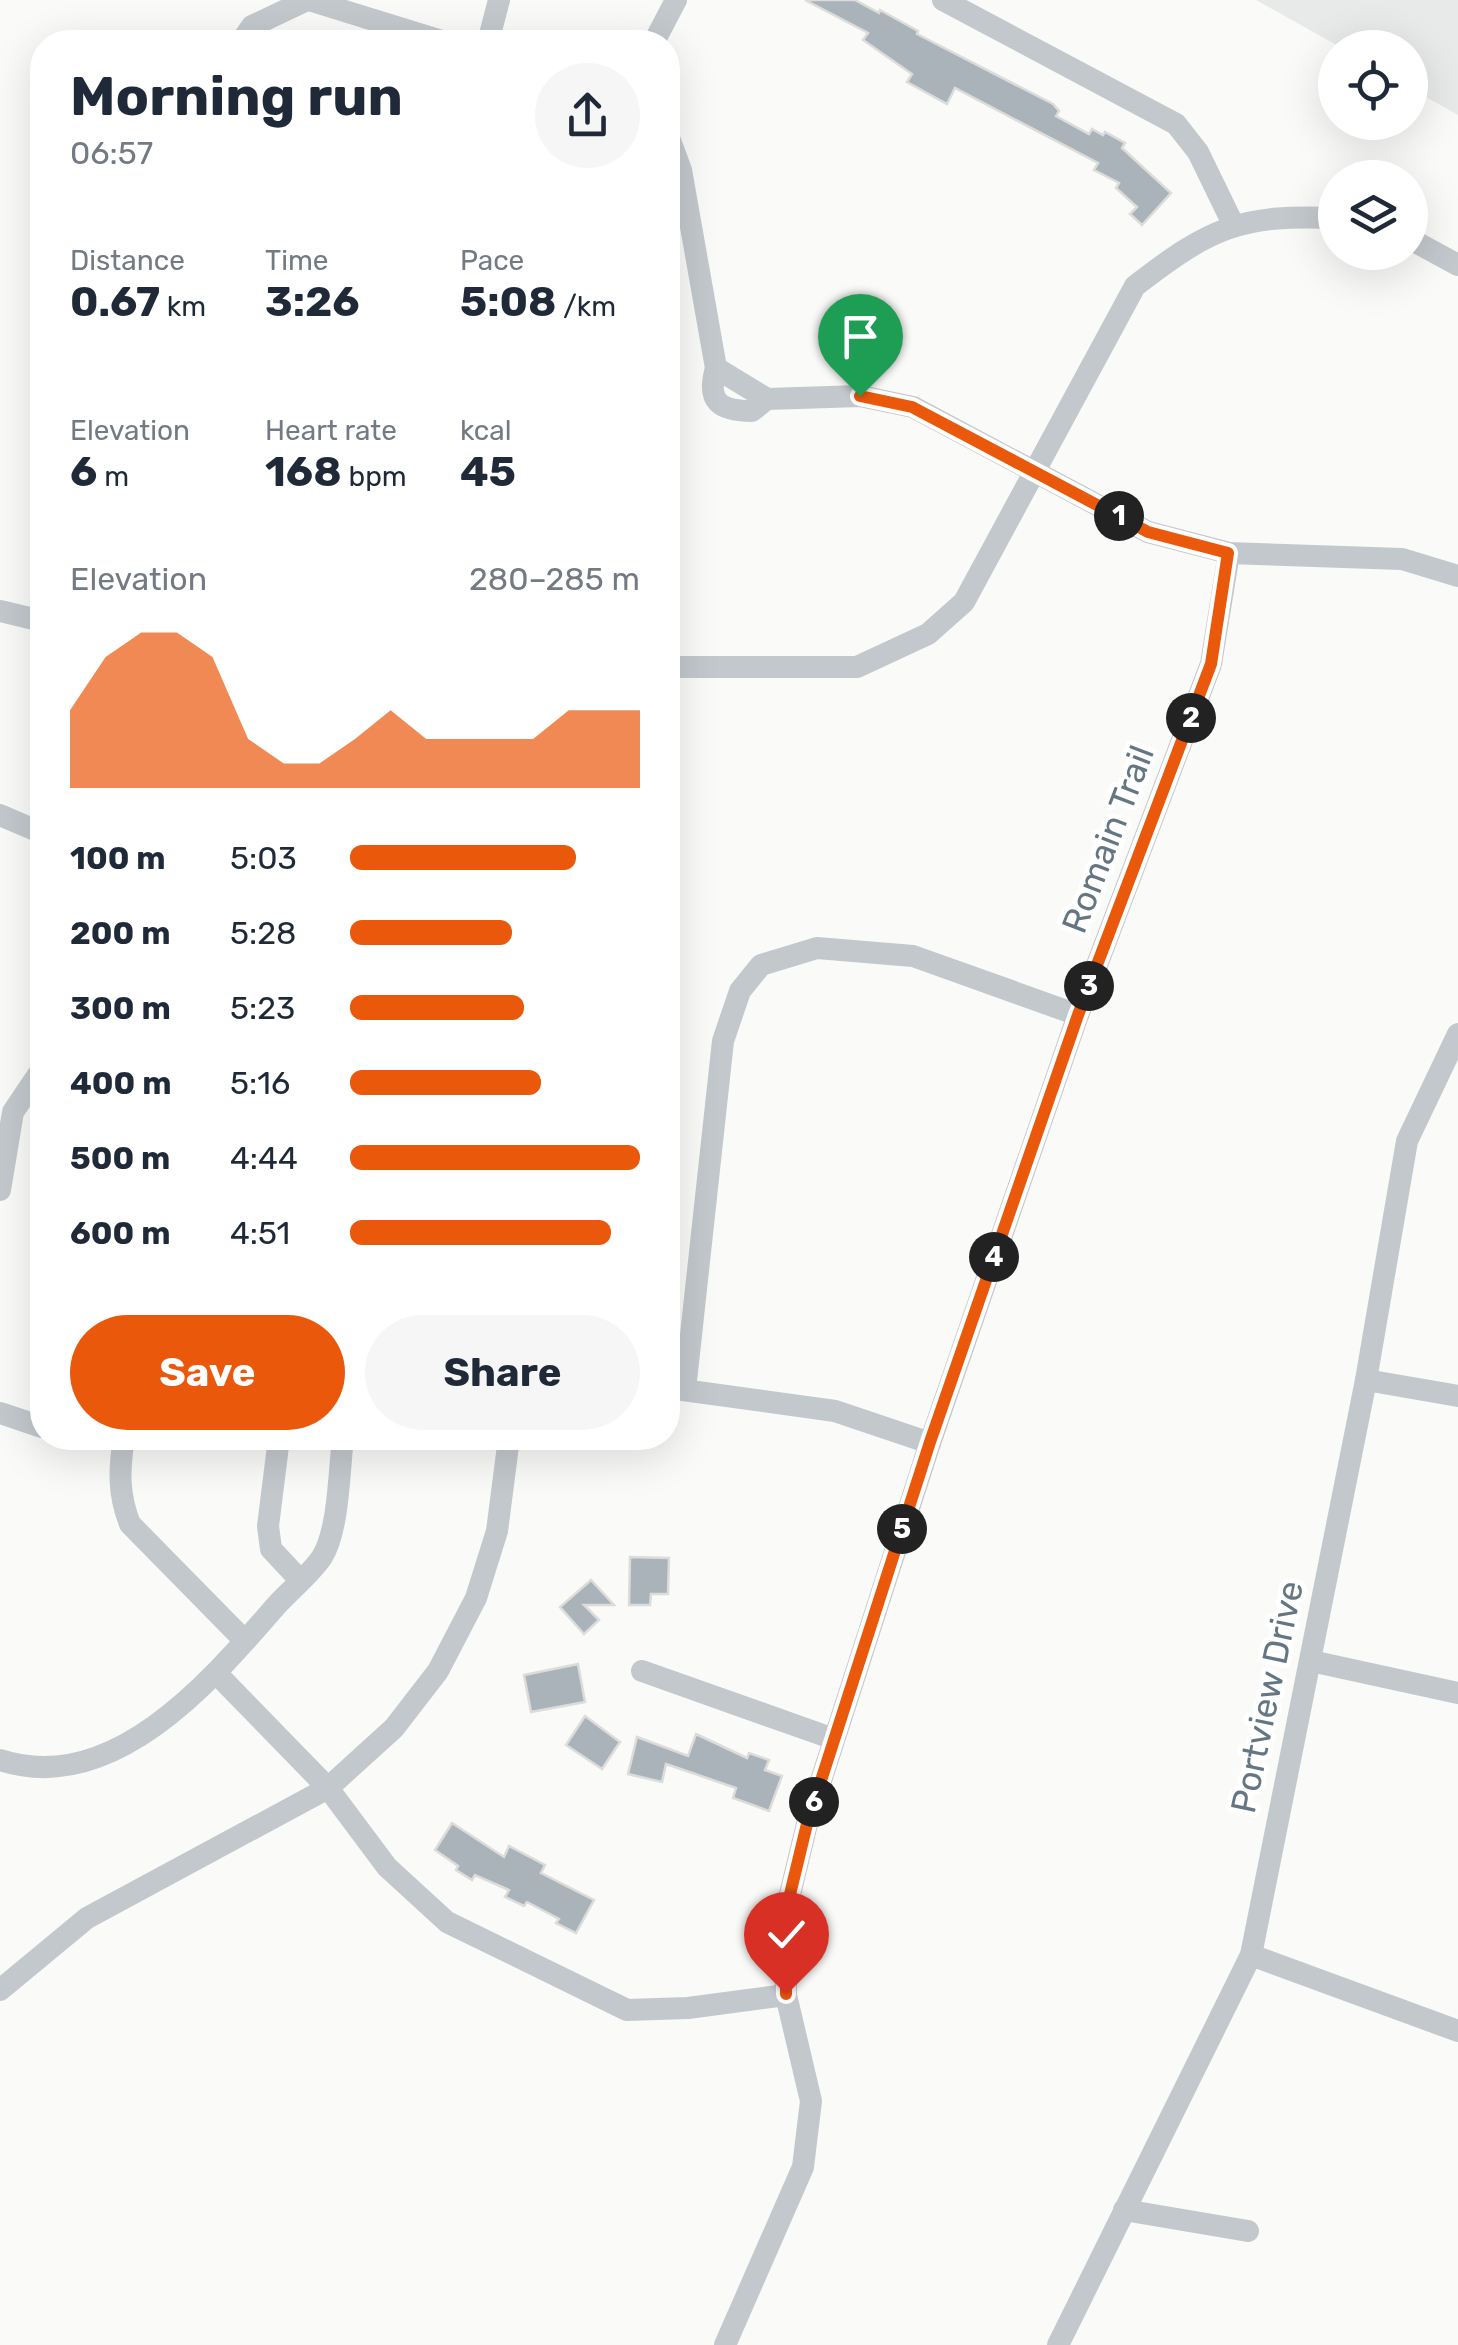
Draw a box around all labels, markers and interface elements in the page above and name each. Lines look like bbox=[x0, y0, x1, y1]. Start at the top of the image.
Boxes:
map controls bbox=[1318, 30, 1428, 270]
button: locate bbox=[1318, 30, 1428, 140]
button: share bbox=[535, 63, 640, 168]
text: Morning run bbox=[70, 64, 403, 129]
text: 06:57 bbox=[70, 134, 153, 172]
button: layers bbox=[1318, 160, 1428, 270]
text: Distance bbox=[70, 244, 185, 277]
text: Time bbox=[265, 244, 328, 277]
text: Pace bbox=[460, 244, 524, 277]
text: 0.67 bbox=[70, 277, 160, 327]
text: 3:26 bbox=[265, 277, 360, 327]
text: 5:08 bbox=[460, 277, 556, 327]
text: km bbox=[160, 290, 206, 323]
text: /km bbox=[556, 290, 616, 323]
pin bbox=[818, 294, 903, 397]
icon: arrive bbox=[833, 309, 888, 364]
text: Elevation bbox=[70, 414, 190, 447]
text: Heart rate bbox=[265, 414, 397, 447]
text: kcal bbox=[460, 414, 511, 447]
text: 6 bbox=[70, 447, 97, 497]
text: 168 bbox=[265, 447, 342, 497]
text: 45 bbox=[460, 447, 516, 497]
text: m bbox=[97, 460, 129, 493]
text: bpm bbox=[342, 460, 407, 493]
pin: 1 bbox=[1094, 491, 1144, 541]
text: 1 bbox=[1112, 499, 1126, 532]
text: Elevation bbox=[70, 560, 207, 598]
text: 280–285 m bbox=[469, 560, 640, 598]
pin: 2 bbox=[1166, 693, 1216, 743]
text: 2 bbox=[1182, 701, 1200, 734]
street label: Romain Trail bbox=[1053, 739, 1163, 939]
text: 100 m bbox=[70, 839, 166, 877]
text: 5:03 bbox=[230, 839, 297, 877]
text: 200 m bbox=[70, 914, 170, 952]
text: 5:28 bbox=[230, 914, 296, 952]
pin: 3 bbox=[1064, 961, 1114, 1011]
text: 3 bbox=[1080, 969, 1098, 1002]
text: 300 m bbox=[70, 989, 171, 1027]
text: 5:23 bbox=[230, 989, 295, 1027]
text: 400 m bbox=[70, 1064, 172, 1102]
text: 5:16 bbox=[230, 1064, 290, 1102]
text: 500 m bbox=[70, 1139, 170, 1177]
text: 4:44 bbox=[230, 1139, 298, 1177]
text: 600 m bbox=[70, 1214, 170, 1252]
text: 4:51 bbox=[230, 1214, 290, 1252]
pin: 4 bbox=[969, 1232, 1019, 1282]
text: 4 bbox=[984, 1240, 1004, 1273]
button: Save bbox=[70, 1315, 345, 1430]
button: Share bbox=[365, 1315, 640, 1430]
pin: 5 bbox=[877, 1504, 927, 1554]
text: 5 bbox=[893, 1512, 911, 1545]
street label: Portview Drive bbox=[1222, 1577, 1312, 1817]
pin: 6 bbox=[789, 1777, 839, 1827]
text: 6 bbox=[805, 1785, 823, 1818]
pin bbox=[744, 1892, 829, 1995]
icon: check bbox=[759, 1907, 814, 1962]

